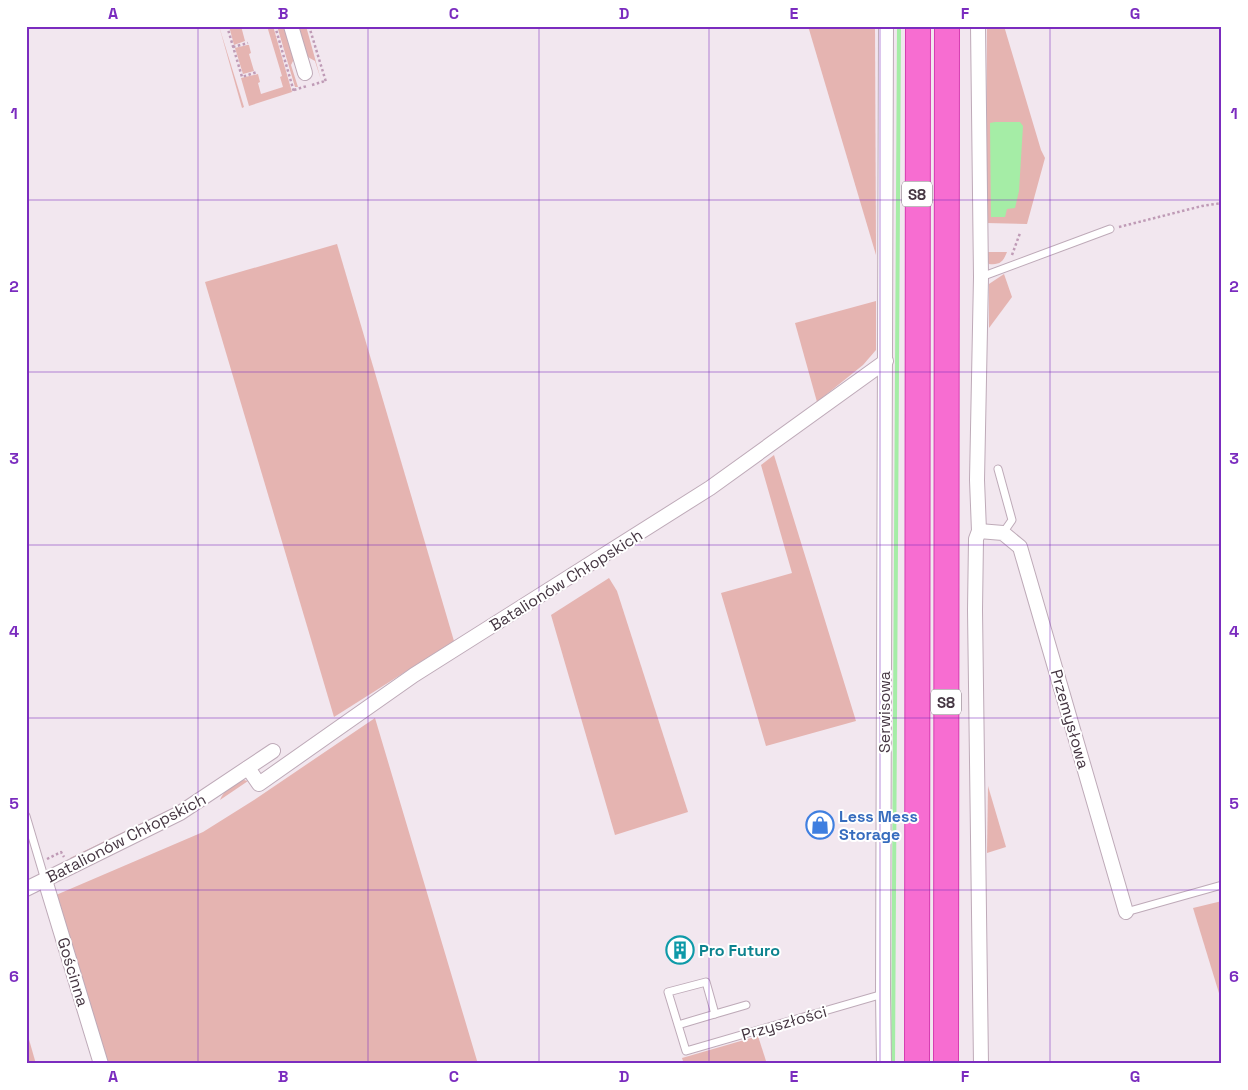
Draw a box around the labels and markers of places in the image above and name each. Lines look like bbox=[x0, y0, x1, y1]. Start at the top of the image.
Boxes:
place label: Less Mess Storage bbox=[839, 806, 918, 845]
shop icon: Less Mess Storage bbox=[805, 810, 835, 840]
building icon: Pro Futuro bbox=[665, 935, 695, 965]
place label: Pro Futuro bbox=[699, 940, 780, 961]

